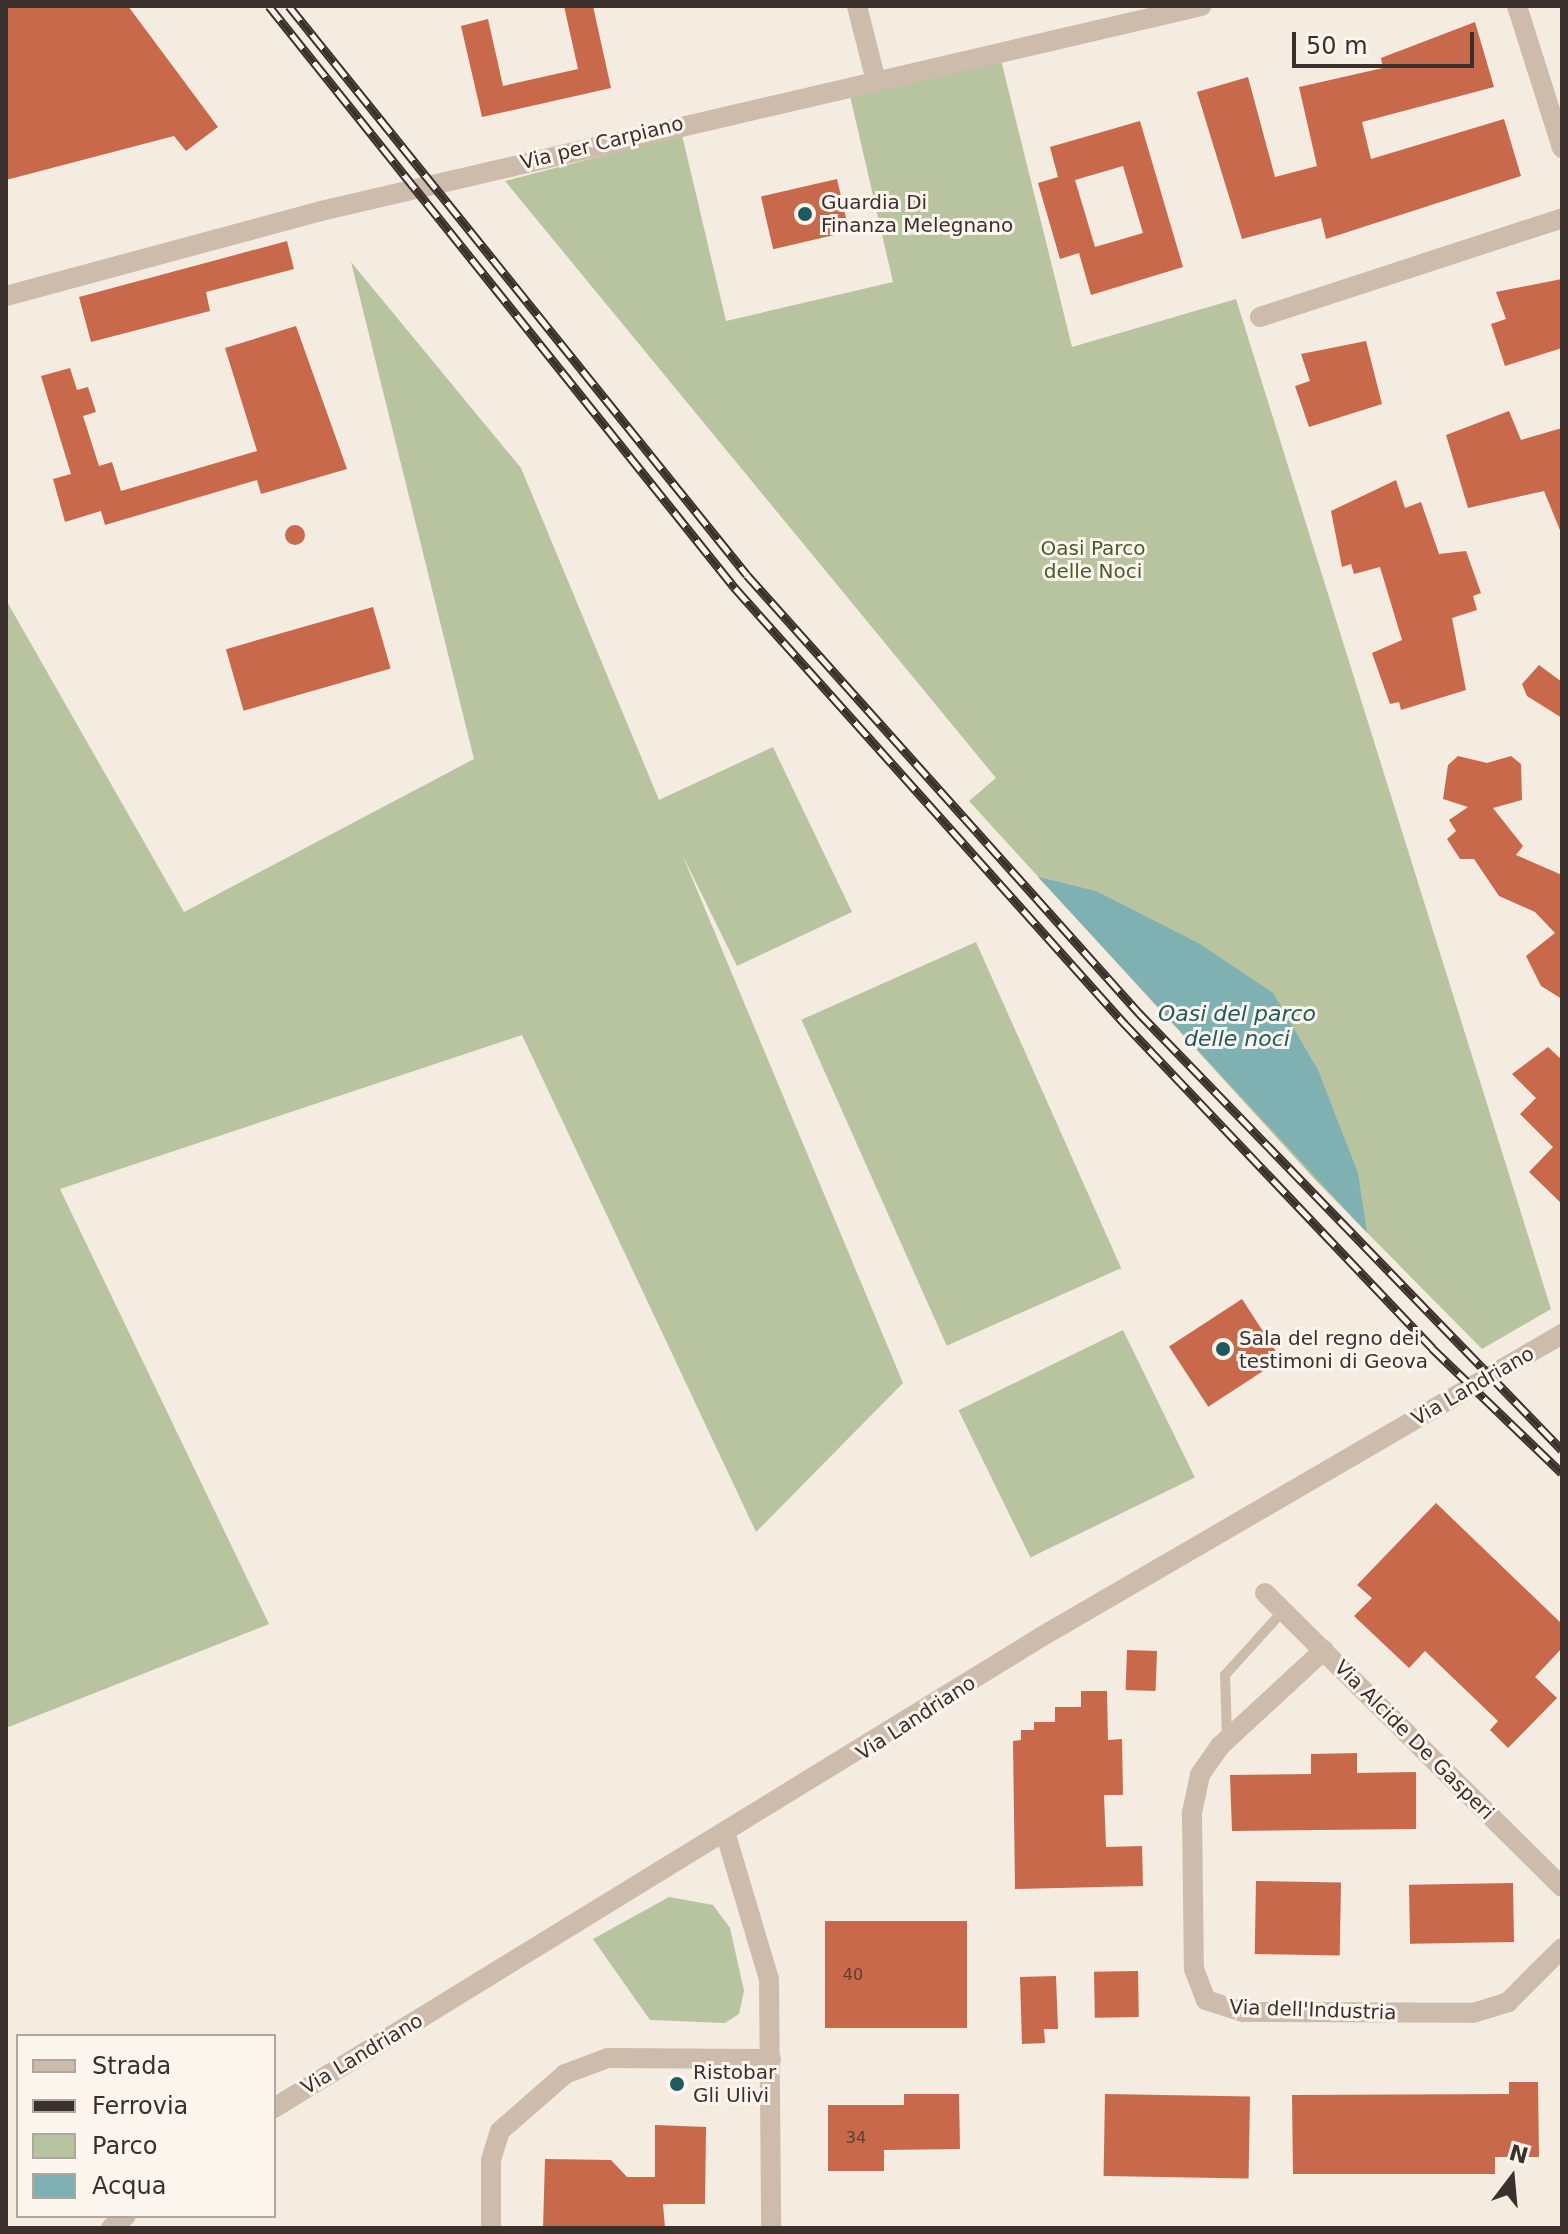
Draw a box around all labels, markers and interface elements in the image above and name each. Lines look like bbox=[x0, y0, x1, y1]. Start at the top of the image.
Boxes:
scale bar bbox=[1296, 16, 1478, 66]
text: 50 m bbox=[1306, 32, 1368, 60]
street label: Via per Carpiano bbox=[518, 111, 686, 175]
place label: Guardia Di Finanza Melegnano bbox=[821, 190, 1013, 237]
marker: Guardia Di Finanza Melegnano bbox=[796, 205, 814, 223]
park label: Oasi Parco delle Noci bbox=[1041, 536, 1145, 583]
water label: Oasi del parco delle noci bbox=[1158, 1000, 1316, 1052]
place label: Sala del regno dei testimoni di Geova bbox=[1239, 1326, 1428, 1373]
marker: Sala del regno dei testimoni di Geova bbox=[1214, 1340, 1232, 1358]
street label: Via Landriano bbox=[1408, 1341, 1538, 1431]
street label: Via Alcide De Gasperi bbox=[1329, 1655, 1499, 1825]
street label: Via Landriano bbox=[852, 1671, 980, 1765]
house number: 40 bbox=[843, 1965, 863, 1985]
street label: Via dell'Industria bbox=[1229, 1995, 1397, 2025]
street label: Via Landriano bbox=[297, 2008, 427, 2100]
legend bbox=[16, 2034, 276, 2218]
text: Strada bbox=[92, 2052, 171, 2080]
place label: Ristobar Gli Ulivi bbox=[693, 2060, 776, 2107]
marker: Ristobar Gli Ulivi bbox=[668, 2075, 686, 2093]
text: Ferrovia bbox=[92, 2092, 188, 2120]
house number: 34 bbox=[846, 2128, 866, 2148]
text: Parco bbox=[92, 2132, 157, 2160]
north arrow bbox=[1472, 2138, 1552, 2218]
text: N bbox=[1506, 2140, 1531, 2169]
text: Acqua bbox=[92, 2172, 166, 2200]

